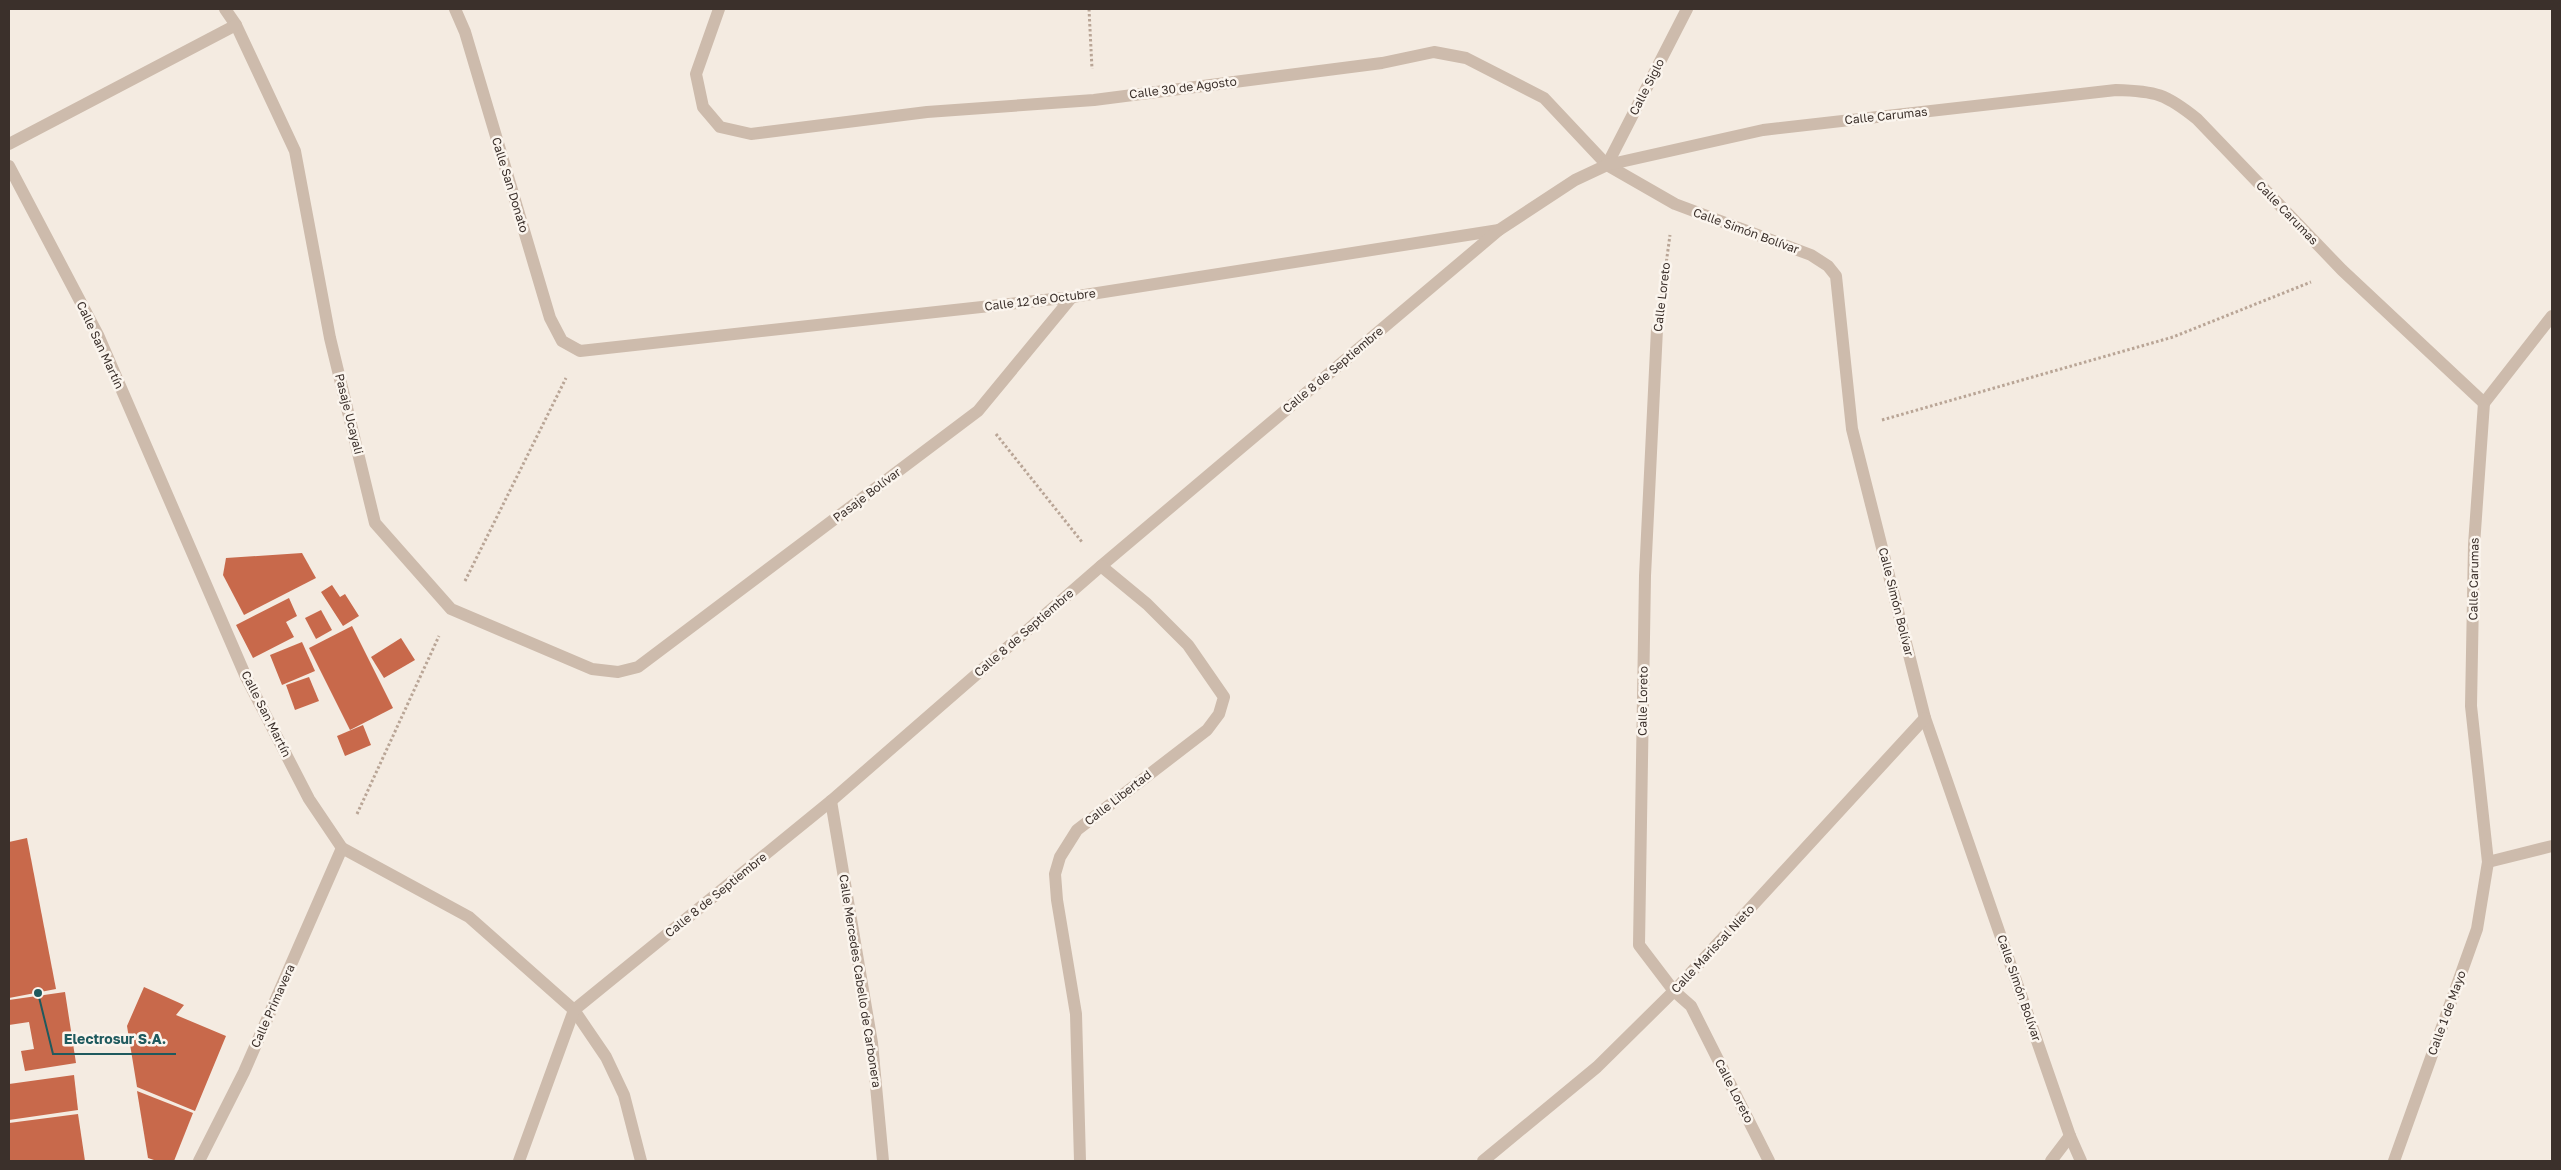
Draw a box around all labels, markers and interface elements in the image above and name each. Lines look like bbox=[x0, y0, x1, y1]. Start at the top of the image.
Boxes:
street label: Calle Siglo bbox=[1626, 56, 1667, 118]
street label: Calle 30 de Agosto bbox=[1128, 73, 1238, 102]
street label: Calle Carumas bbox=[1844, 104, 1928, 127]
street label: Calle San Donato bbox=[489, 135, 532, 234]
street label: Calle Carumas bbox=[2253, 178, 2322, 248]
street label: Calle Simón Bolívar bbox=[1691, 204, 1801, 257]
street label: Calle Loreto bbox=[1650, 261, 1673, 333]
street label: Calle 12 de Octubre bbox=[983, 285, 1096, 314]
street label: Calle San Martín bbox=[74, 299, 127, 391]
street label: Calle 8 de Septiembre bbox=[1279, 323, 1386, 416]
street label: Pasaje Ucayali bbox=[332, 372, 367, 456]
street label: Pasaje Bolívar bbox=[830, 464, 904, 525]
street label: Calle Carumas bbox=[2465, 537, 2482, 621]
street label: Calle Simón Bolívar bbox=[1876, 546, 1917, 658]
street label: Calle 8 de Septiembre bbox=[971, 585, 1076, 680]
street label: Calle Loreto bbox=[1634, 666, 1651, 736]
street label: Calle San Martín bbox=[238, 668, 295, 759]
street label: Calle Libertad bbox=[1081, 767, 1154, 828]
street label: Calle 8 de Septiembre bbox=[662, 849, 770, 940]
street label: Calle Mercedes Cabello de Carbonera bbox=[836, 873, 885, 1089]
street label: Calle Mariscal Nieto bbox=[1668, 901, 1757, 996]
street label: Calle Simón Bolívar bbox=[1994, 933, 2045, 1043]
street label: Calle Primavera bbox=[247, 962, 298, 1050]
street label: Calle 1 de Mayo bbox=[2424, 968, 2469, 1057]
callout: Electrosur S.A. bbox=[53, 1025, 176, 1054]
text: Electrosur S.A. bbox=[64, 1030, 166, 1047]
street label: Calle Loreto bbox=[1712, 1056, 1757, 1125]

